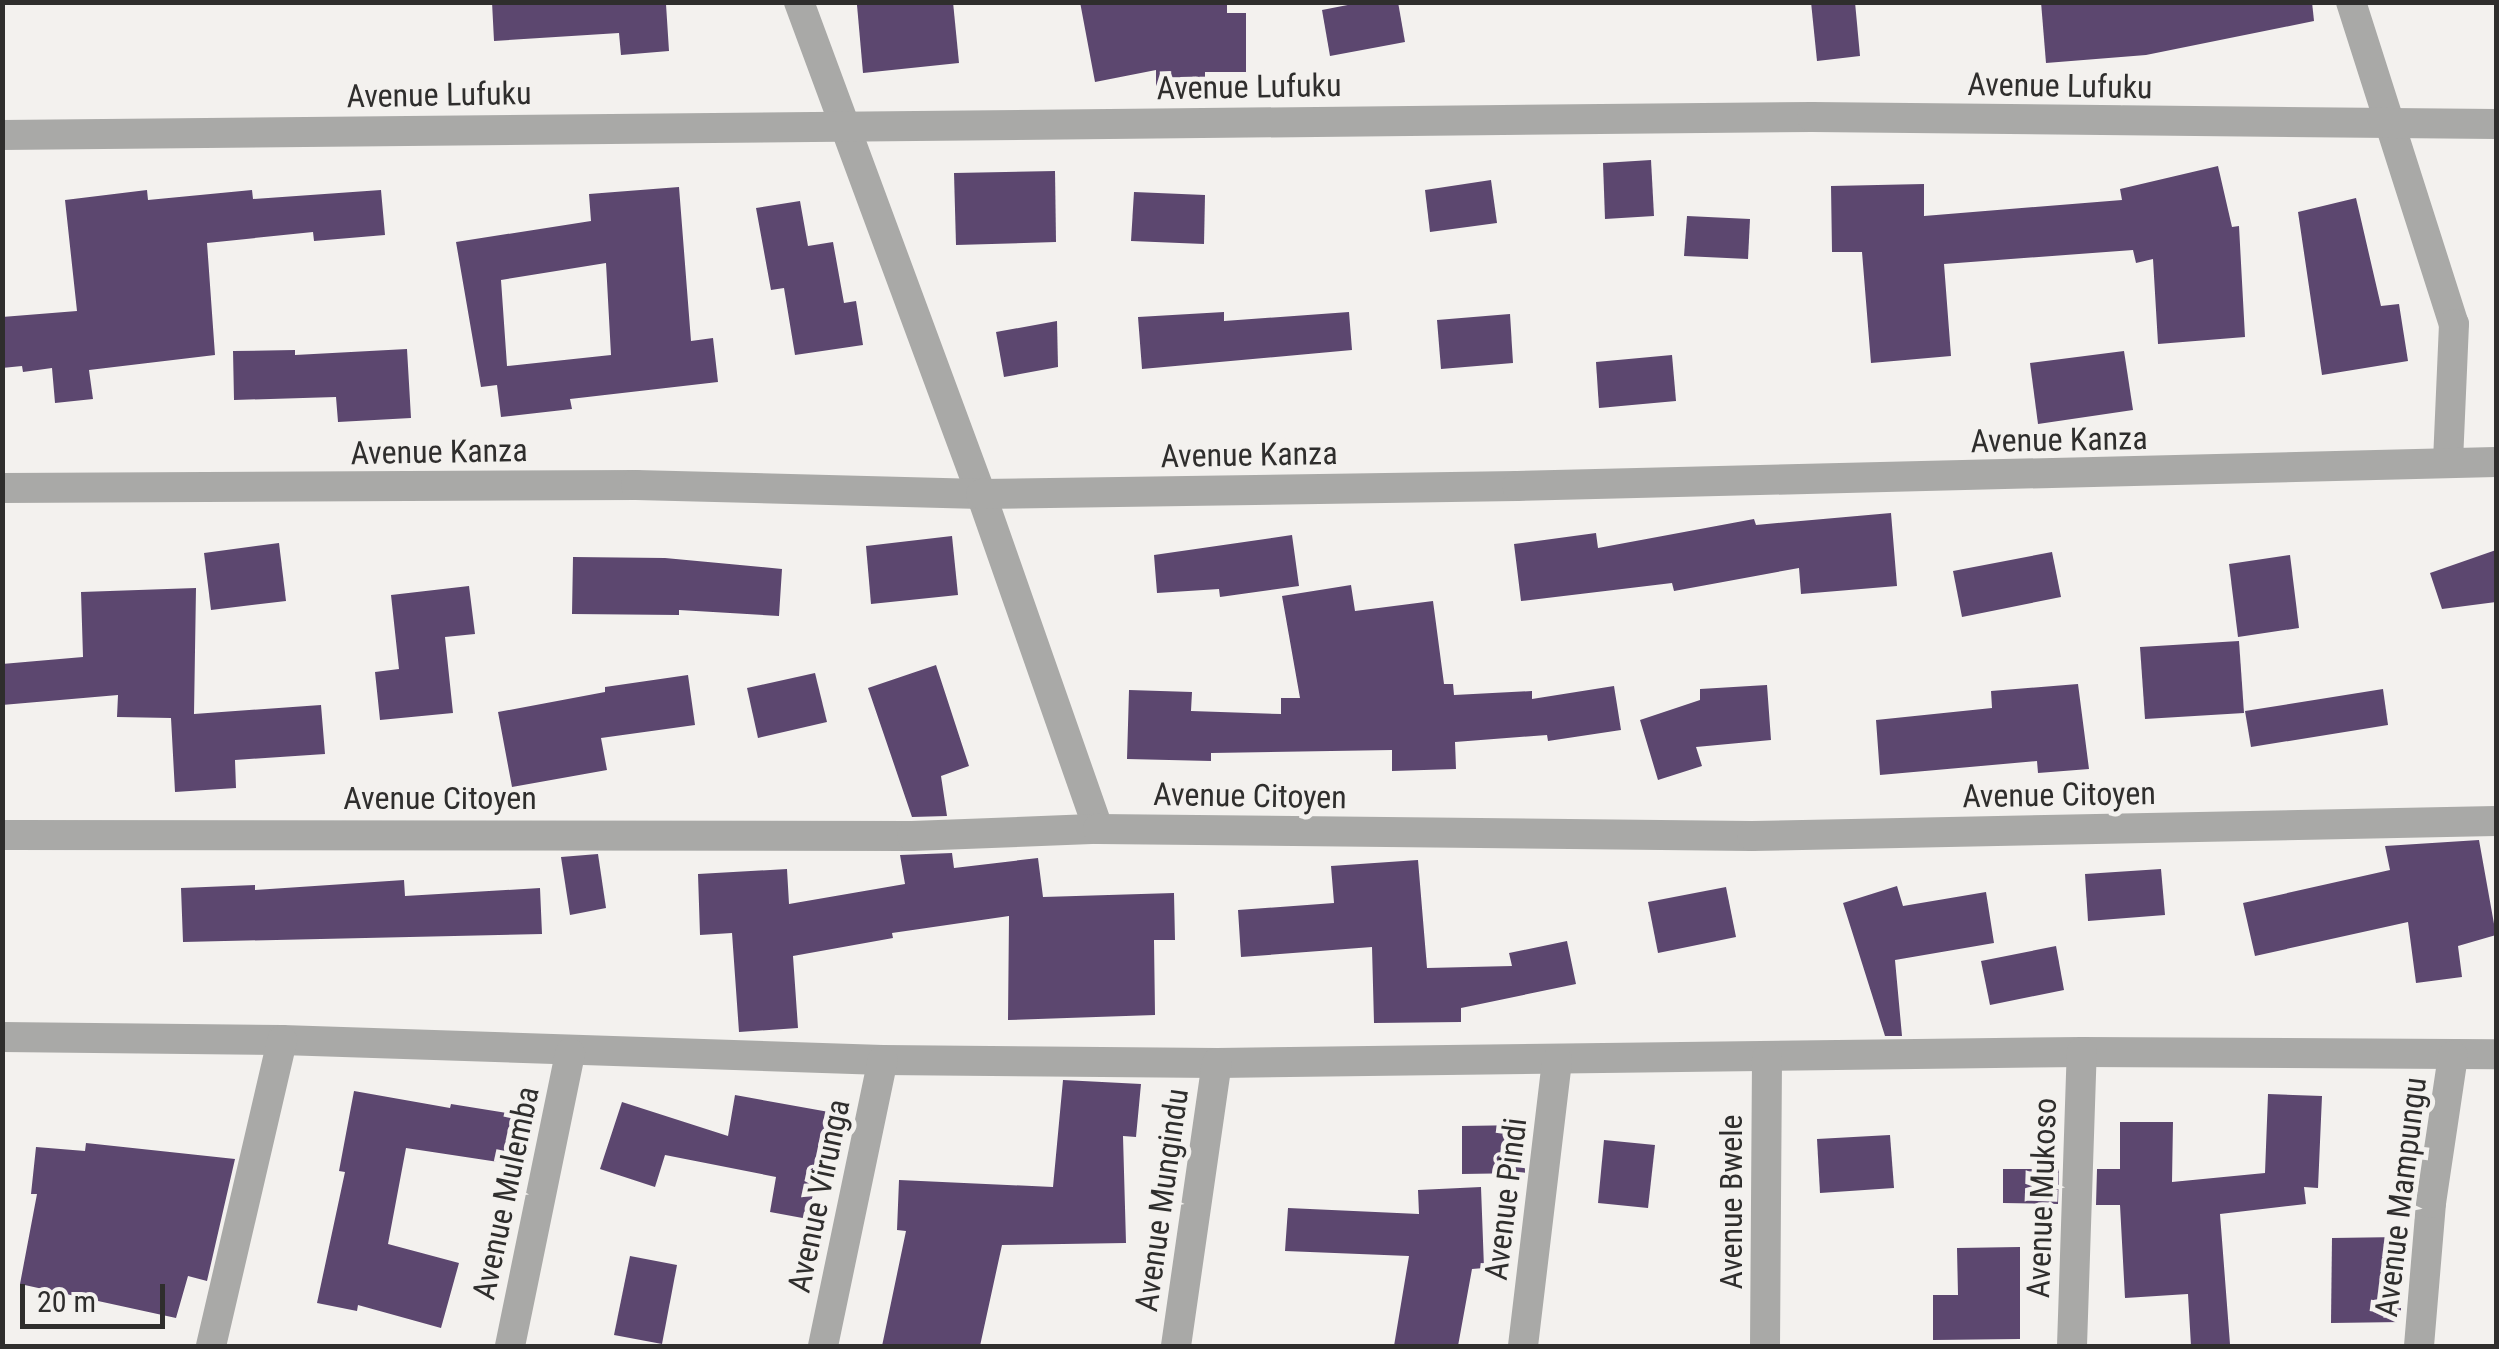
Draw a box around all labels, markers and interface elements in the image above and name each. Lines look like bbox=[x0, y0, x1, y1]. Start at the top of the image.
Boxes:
street label: Avenue Lufuku bbox=[1967, 65, 2153, 107]
street label: Avenue Lufuku bbox=[1156, 66, 1342, 108]
street label: Avenue Lufuku bbox=[346, 74, 532, 116]
street label: Avenue Kanza bbox=[1970, 419, 2148, 461]
street label: Avenue Kanza bbox=[350, 431, 528, 473]
street label: Avenue Kanza bbox=[1160, 434, 1338, 476]
street label: Avenue Citoyen bbox=[1962, 774, 2156, 816]
street label: Avenue Citoyen bbox=[1153, 775, 1347, 817]
street label: Avenue Citoyen bbox=[343, 779, 537, 817]
street label: Avenue Mampungu bbox=[2367, 1075, 2435, 1319]
street label: Avenue Mulemba bbox=[465, 1083, 547, 1303]
street label: Avenue Mungindu bbox=[1127, 1086, 1197, 1314]
street label: Avenue Virunga bbox=[780, 1096, 858, 1296]
street label: Avenue Mukoso bbox=[2019, 1097, 2065, 1299]
street label: Avenue Bwele bbox=[1712, 1114, 1750, 1290]
street label: Avenue Pindi bbox=[1477, 1116, 1535, 1282]
scale bar bbox=[25, 1264, 170, 1326]
text: 20 m bbox=[37, 1284, 96, 1319]

